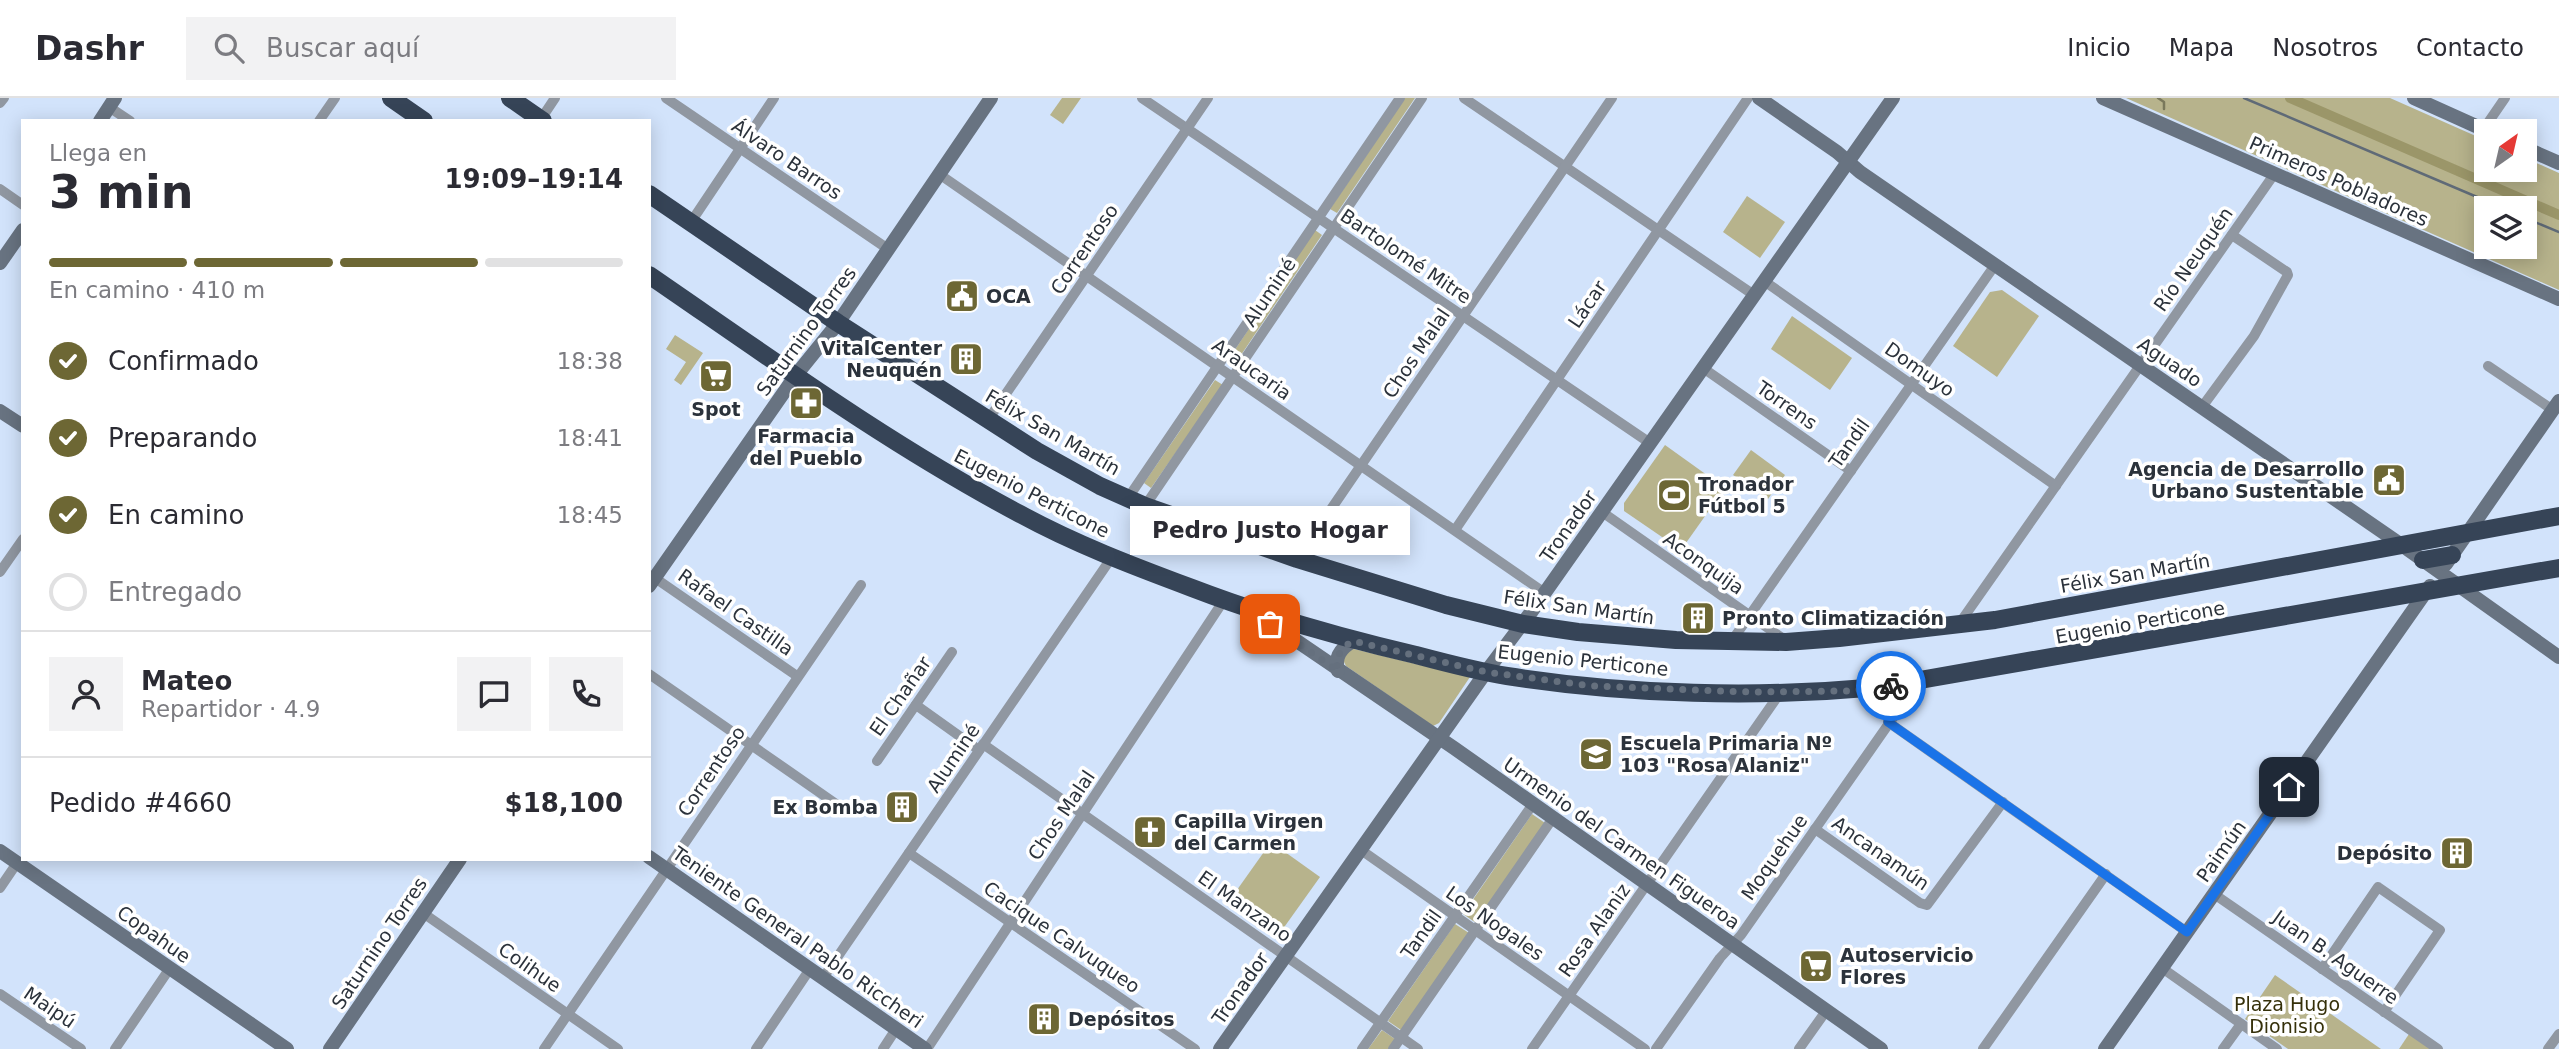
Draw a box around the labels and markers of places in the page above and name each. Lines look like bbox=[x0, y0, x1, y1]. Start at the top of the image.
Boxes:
public building icon: OCA bbox=[943, 277, 981, 315]
place label: OCA bbox=[986, 285, 1031, 307]
place label: VitalCenter Neuquén bbox=[821, 337, 943, 381]
building icon: VitalCenter Neuquén bbox=[947, 340, 985, 378]
supermarket icon: Spot bbox=[697, 357, 735, 395]
pharmacy icon: Farmacia del Pueblo bbox=[787, 384, 825, 422]
place label: Spot bbox=[691, 398, 741, 420]
place label: Farmacia del Pueblo bbox=[749, 425, 863, 469]
place label: Agencia de Desarrollo Urbano Sustentable bbox=[2128, 458, 2364, 502]
public building icon: Agencia de Desarrollo Urbano Sustentable bbox=[2370, 461, 2408, 499]
place label: Tronador Fútbol 5 bbox=[1698, 473, 1794, 517]
sports icon: Tronador Fútbol 5 bbox=[1655, 476, 1693, 514]
callout: Pedro Justo Hogar bbox=[1130, 505, 1410, 554]
pin bbox=[1240, 594, 1300, 654]
building icon: Pronto Climatización bbox=[1679, 599, 1717, 637]
place label: Pronto Climatización bbox=[1722, 607, 1944, 629]
place label: Escuela Primaria Nº 103 "Rosa Alaniz" bbox=[1620, 732, 1832, 776]
school or university icon: Escuela Primaria Nº 103 "Rosa Alaniz" bbox=[1577, 735, 1615, 773]
pin bbox=[2259, 757, 2319, 817]
building icon: Ex Bomba bbox=[883, 788, 921, 826]
place label: Ex Bomba bbox=[772, 796, 878, 818]
place label: Capilla Virgen del Carmen bbox=[1174, 810, 1324, 854]
church icon: Capilla Virgen del Carmen bbox=[1131, 813, 1169, 851]
building icon: Depósito bbox=[2438, 834, 2476, 872]
place label: Depósito bbox=[2337, 842, 2432, 864]
place label: Autoservicio Flores bbox=[1840, 944, 1974, 988]
supermarket icon: Autoservicio Flores bbox=[1797, 947, 1835, 985]
building icon: Depósitos bbox=[1025, 1000, 1063, 1038]
place label: Depósitos bbox=[1068, 1008, 1175, 1030]

